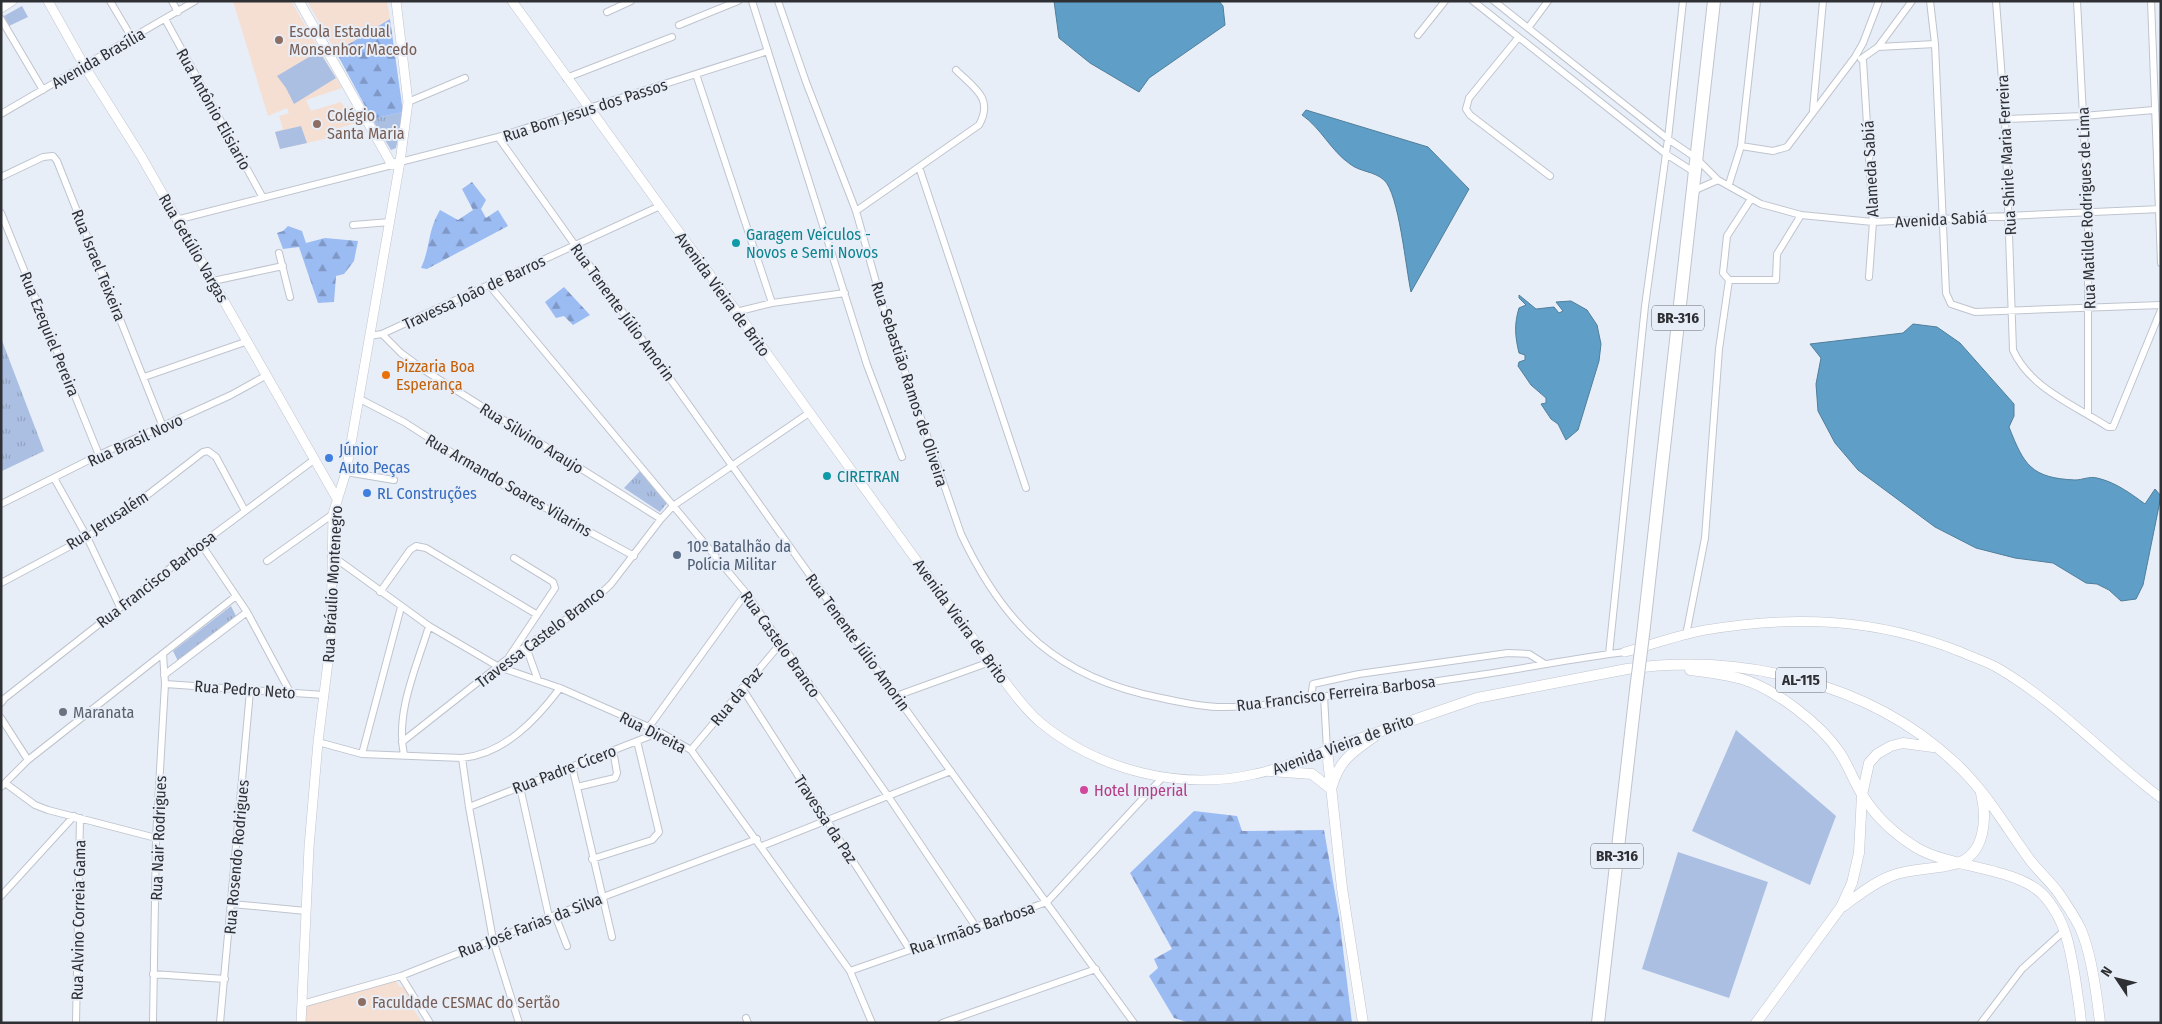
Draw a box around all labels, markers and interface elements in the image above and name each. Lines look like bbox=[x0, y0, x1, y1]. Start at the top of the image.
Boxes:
place label: Escola Estadual Monsenhor Macedo bbox=[289, 22, 417, 59]
street label: Avenida Brasília bbox=[48, 24, 148, 93]
marker: Escola Estadual Monsenhor Macedo bbox=[273, 34, 285, 46]
street label: Rua Antônio Elisiario bbox=[172, 45, 255, 173]
street label: Rua Shirle Maria Ferreira bbox=[1993, 74, 2020, 236]
street label: Rua Bom Jesus dos Passos bbox=[501, 75, 670, 146]
place label: Colégio Santa Maria bbox=[327, 106, 405, 143]
street label: Rua Matilde Rodrigues de Lima bbox=[2073, 106, 2100, 309]
marker: Colégio Santa Maria bbox=[311, 118, 323, 130]
street label: Alameda Sabiá bbox=[1858, 120, 1883, 218]
street label: Rua Getúlio Vargas bbox=[155, 191, 232, 306]
street label: Rua Israel Teixeira bbox=[67, 207, 130, 324]
street label: Avenida Sabiá bbox=[1894, 208, 1988, 231]
place label: Garagem Veículos - Novos e Semi Novos bbox=[746, 225, 878, 262]
street label: Avenida Vieira de Brito bbox=[671, 229, 774, 360]
marker: Garagem Veículos - Novos e Semi Novos bbox=[730, 237, 742, 249]
street label: Rua Tenente Júlio Amorin bbox=[566, 240, 679, 385]
street label: Travessa João de Barros bbox=[400, 251, 549, 334]
street label: Rua Ezequiel Pereira bbox=[16, 269, 83, 400]
street label: Rua Sebastião Ramos de Oliveira bbox=[867, 279, 952, 489]
road number: BR-316 bbox=[1652, 306, 1704, 330]
place label: Pizzaria Boa Esperança bbox=[396, 357, 475, 394]
marker: Pizzaria Boa Esperança bbox=[380, 369, 392, 381]
street label: Rua Silvino Araujo bbox=[476, 399, 587, 478]
street label: Rua Brasil Novo bbox=[85, 410, 186, 471]
street label: Rua Armando Soares Vilarins bbox=[422, 430, 595, 541]
place label: Júnior Auto Peças bbox=[339, 440, 410, 477]
marker: Júnior Auto Peças bbox=[323, 452, 335, 464]
place label: CIRETRAN bbox=[837, 467, 900, 486]
marker: CIRETRAN bbox=[821, 470, 833, 482]
place label: RL Construções bbox=[377, 484, 477, 503]
street label: Rua Jerusalém bbox=[63, 487, 152, 554]
marker: RL Construções bbox=[361, 487, 373, 499]
street label: Rua Bráulio Montenegro bbox=[319, 505, 346, 663]
street label: Rua Francisco Barbosa bbox=[93, 527, 220, 632]
place label: 10º Batalhão da Polícia Militar bbox=[687, 537, 791, 574]
marker: 10º Batalhão da Polícia Militar bbox=[671, 549, 683, 561]
street label: Avenida Vieira de Brito bbox=[909, 556, 1012, 687]
street label: Rua Tenente Júlio Amorin bbox=[801, 570, 914, 715]
street label: Travessa Castelo Branco bbox=[472, 583, 608, 692]
street label: Rua Castelo Branco bbox=[737, 587, 824, 701]
street label: Rua da Paz bbox=[706, 663, 766, 729]
road number: AL-115 bbox=[1776, 668, 1826, 692]
street label: Rua Francisco Ferreira Barbosa bbox=[1236, 672, 1437, 715]
street label: Rua Pedro Neto bbox=[194, 676, 296, 703]
place label: Maranata bbox=[73, 703, 135, 722]
marker: Maranata bbox=[57, 706, 69, 718]
street label: Rua Direita bbox=[616, 708, 689, 757]
street label: Avenida Vieira de Brito bbox=[1270, 710, 1416, 779]
street label: Rua Padre Cícero bbox=[510, 741, 619, 798]
street label: Travessa da Paz bbox=[790, 772, 861, 867]
street label: Rua Nair Rodrigues bbox=[147, 775, 170, 901]
street label: Rua Rosendo Rodrigues bbox=[220, 779, 253, 935]
place label: Hotel Imperial bbox=[1094, 781, 1187, 800]
marker: Hotel Imperial bbox=[1078, 784, 1090, 796]
street label: Rua Alvino Correia Gama bbox=[68, 839, 89, 1000]
road number: BR-316 bbox=[1591, 844, 1643, 868]
street label: Rua José Farias da Silva bbox=[455, 889, 605, 962]
street label: Rua Irmãos Barbosa bbox=[907, 898, 1037, 959]
north arrow bbox=[2092, 954, 2142, 1004]
text: N bbox=[2097, 964, 2116, 980]
place label: Faculdade CESMAC do Sertão bbox=[372, 993, 560, 1012]
marker: Faculdade CESMAC do Sertão bbox=[356, 996, 368, 1008]

